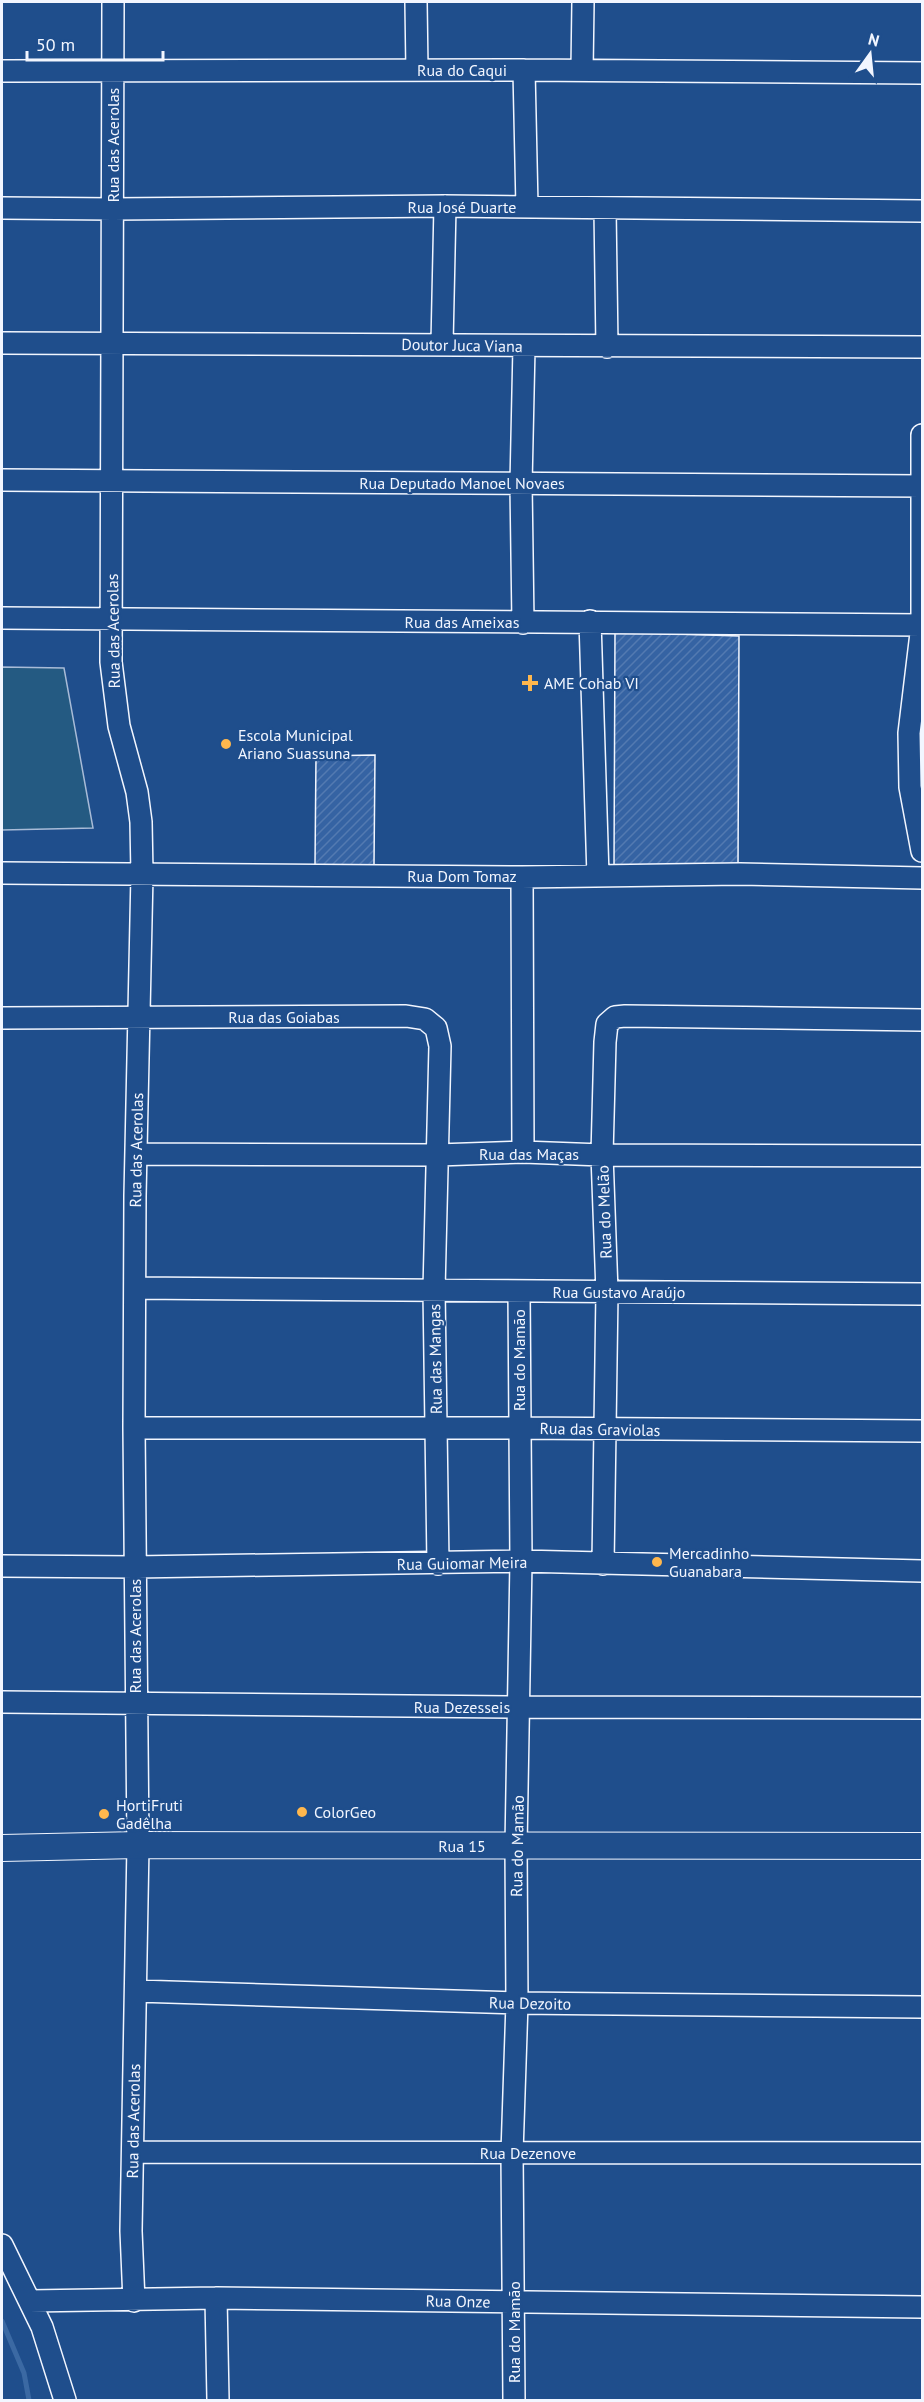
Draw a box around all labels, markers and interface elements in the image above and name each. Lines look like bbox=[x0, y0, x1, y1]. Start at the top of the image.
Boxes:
scale bar bbox=[27, 24, 164, 62]
north arrow bbox=[840, 24, 900, 84]
text: N bbox=[866, 28, 882, 51]
text: 50 m bbox=[36, 33, 75, 56]
street label: Rua do Caqui bbox=[417, 60, 507, 80]
street label: Rua das Acerolas bbox=[103, 87, 123, 202]
street label: Rua José Duarte bbox=[408, 197, 516, 217]
street label: Doutor Juca Viana bbox=[401, 334, 523, 356]
street label: Rua Deputado Manoel Novaes bbox=[359, 473, 565, 493]
street label: Rua das Acerolas bbox=[102, 573, 124, 689]
street label: Rua das Ameixas bbox=[405, 612, 520, 632]
place label: AME Cohab VI bbox=[544, 673, 639, 693]
marker: AME Cohab VI bbox=[521, 674, 539, 692]
place label: Escola Municipal Ariano Suassuna bbox=[238, 725, 353, 763]
marker: Escola Municipal Ariano Suassuna bbox=[219, 737, 233, 751]
street label: Rua Dom Tomaz bbox=[407, 866, 517, 886]
street label: Rua das Goiabas bbox=[228, 1007, 340, 1027]
street label: Rua das Acerolas bbox=[125, 1092, 147, 1208]
street label: Rua das Maças bbox=[479, 1144, 579, 1164]
street label: Rua do Melão bbox=[592, 1165, 616, 1259]
street label: Rua Gustavo Araújo bbox=[553, 1282, 685, 1302]
street label: Rua das Mangas bbox=[424, 1303, 446, 1414]
street label: Rua do Mamão bbox=[509, 1309, 529, 1411]
street label: Rua das Graviolas bbox=[539, 1418, 661, 1440]
place label: Mercadinho Guanabara bbox=[669, 1543, 749, 1581]
street label: Rua Guiomar Meira bbox=[397, 1552, 527, 1574]
marker: Mercadinho Guanabara bbox=[650, 1555, 664, 1569]
street label: Rua das Acerolas bbox=[125, 1578, 145, 1693]
street label: Rua Dezesseis bbox=[414, 1697, 510, 1717]
place label: HortiFruti Gadêlha bbox=[116, 1795, 183, 1833]
street label: Rua do Mamão bbox=[506, 1795, 528, 1897]
place label: ColorGeo bbox=[314, 1802, 376, 1822]
marker: ColorGeo bbox=[295, 1805, 309, 1819]
marker: HortiFruti Gadêlha bbox=[97, 1807, 111, 1821]
street label: Rua 15 bbox=[438, 1836, 486, 1856]
street label: Rua Dezoito bbox=[489, 1992, 571, 2014]
street label: Rua das Acerolas bbox=[122, 2063, 144, 2179]
street label: Rua Dezenove bbox=[480, 2143, 576, 2163]
street label: Rua do Mamão bbox=[504, 2281, 524, 2383]
street label: Rua Onze bbox=[425, 2290, 491, 2312]

